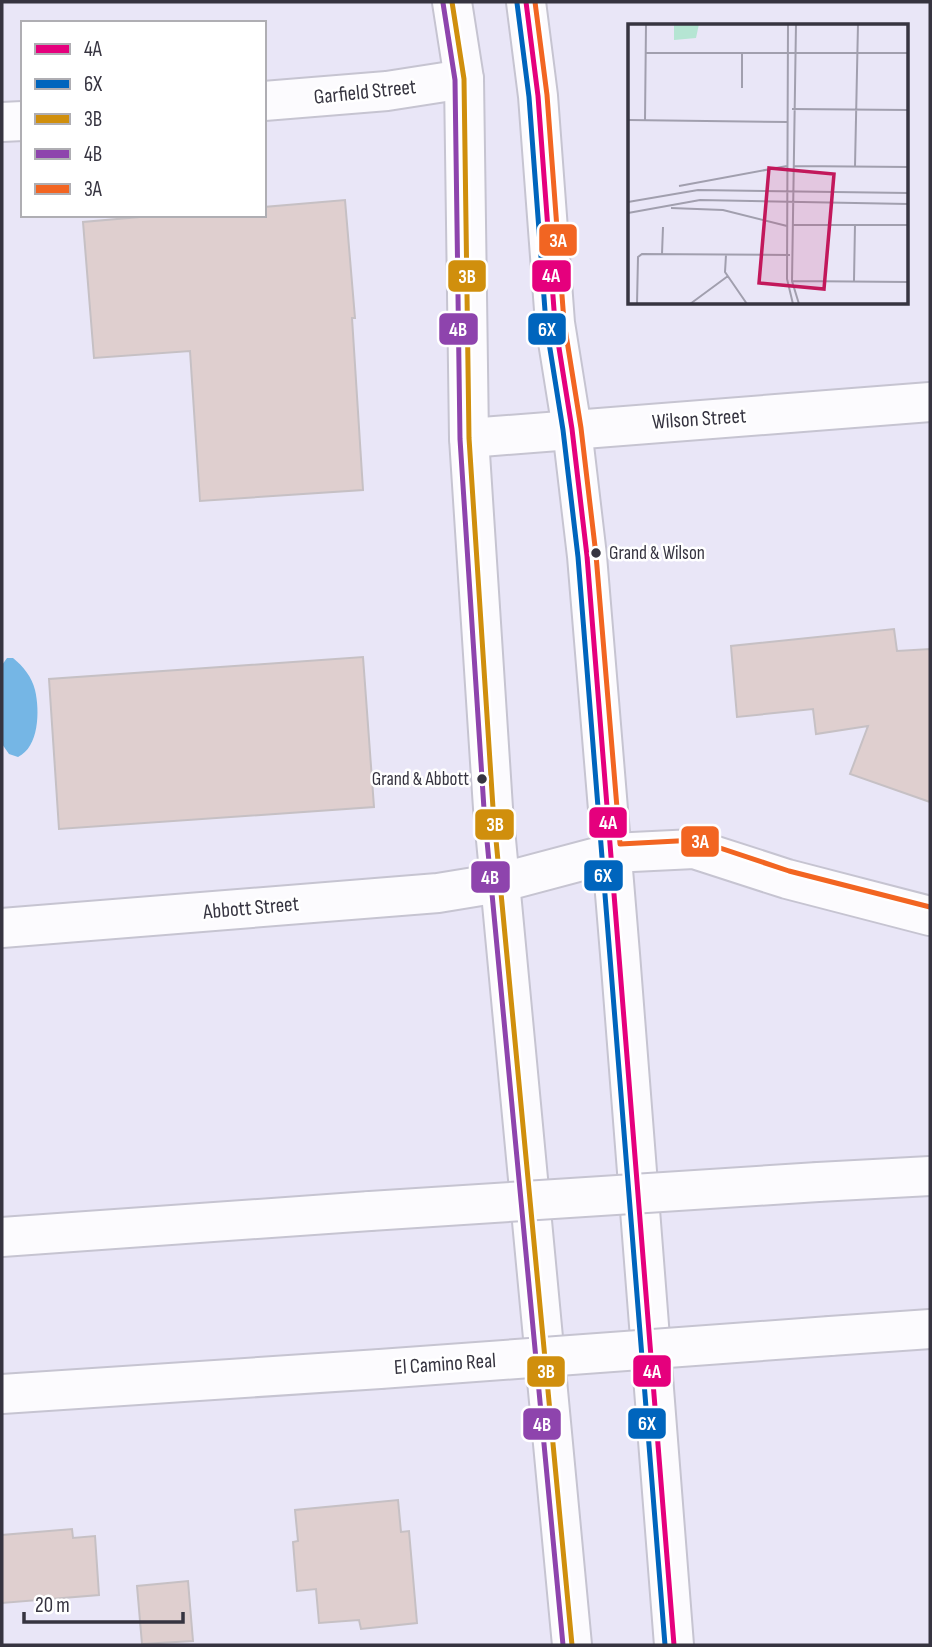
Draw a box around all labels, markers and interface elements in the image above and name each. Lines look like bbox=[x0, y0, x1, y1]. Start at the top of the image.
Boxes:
legend bbox=[21, 21, 266, 217]
inset map bbox=[628, 24, 908, 304]
text: 4A bbox=[84, 37, 103, 62]
text: 6X bbox=[84, 72, 102, 97]
street label: Garfield Street bbox=[313, 74, 417, 110]
text: 3B bbox=[84, 107, 102, 132]
text: 4B bbox=[84, 142, 102, 167]
text: 3A bbox=[84, 177, 103, 202]
line badge: 3A bbox=[538, 223, 578, 257]
text: 3A bbox=[549, 230, 568, 253]
line badge: 3B bbox=[447, 259, 487, 293]
line badge: 4A bbox=[531, 259, 572, 293]
text: 4A bbox=[542, 265, 561, 288]
text: 3B bbox=[458, 266, 476, 289]
line badge: 4B bbox=[438, 312, 479, 346]
line badge: 6X bbox=[527, 312, 567, 346]
text: 4B bbox=[449, 319, 467, 342]
text: 6X bbox=[538, 319, 556, 342]
street label: Wilson Street bbox=[651, 403, 747, 435]
place label: Grand & Wilson bbox=[609, 542, 705, 565]
marker: Grand & Wilson bbox=[589, 546, 603, 560]
place label: Grand & Abbott bbox=[372, 768, 469, 791]
marker: Grand & Abbott bbox=[475, 772, 489, 786]
line badge: 4A bbox=[588, 806, 628, 839]
line badge: 3B bbox=[474, 808, 515, 841]
text: 4A bbox=[599, 812, 618, 835]
text: 3B bbox=[486, 814, 504, 837]
line badge: 3A bbox=[680, 825, 720, 858]
text: 3A bbox=[691, 831, 710, 854]
line badge: 6X bbox=[583, 859, 624, 892]
line badge: 4B bbox=[470, 860, 511, 894]
text: 6X bbox=[594, 865, 612, 888]
text: 4B bbox=[481, 867, 499, 890]
street label: Abbott Street bbox=[201, 891, 300, 925]
street label: El Camino Real bbox=[393, 1348, 497, 1380]
line badge: 4A bbox=[632, 1354, 672, 1388]
line badge: 3B bbox=[526, 1355, 566, 1388]
text: 3B bbox=[537, 1361, 555, 1384]
text: 4A bbox=[643, 1361, 662, 1384]
line badge: 4B bbox=[522, 1407, 562, 1441]
line badge: 6X bbox=[627, 1407, 667, 1440]
text: 6X bbox=[638, 1413, 656, 1436]
text: 4B bbox=[533, 1414, 551, 1437]
scale bar bbox=[24, 1580, 184, 1624]
text: 20 m bbox=[35, 1593, 70, 1618]

